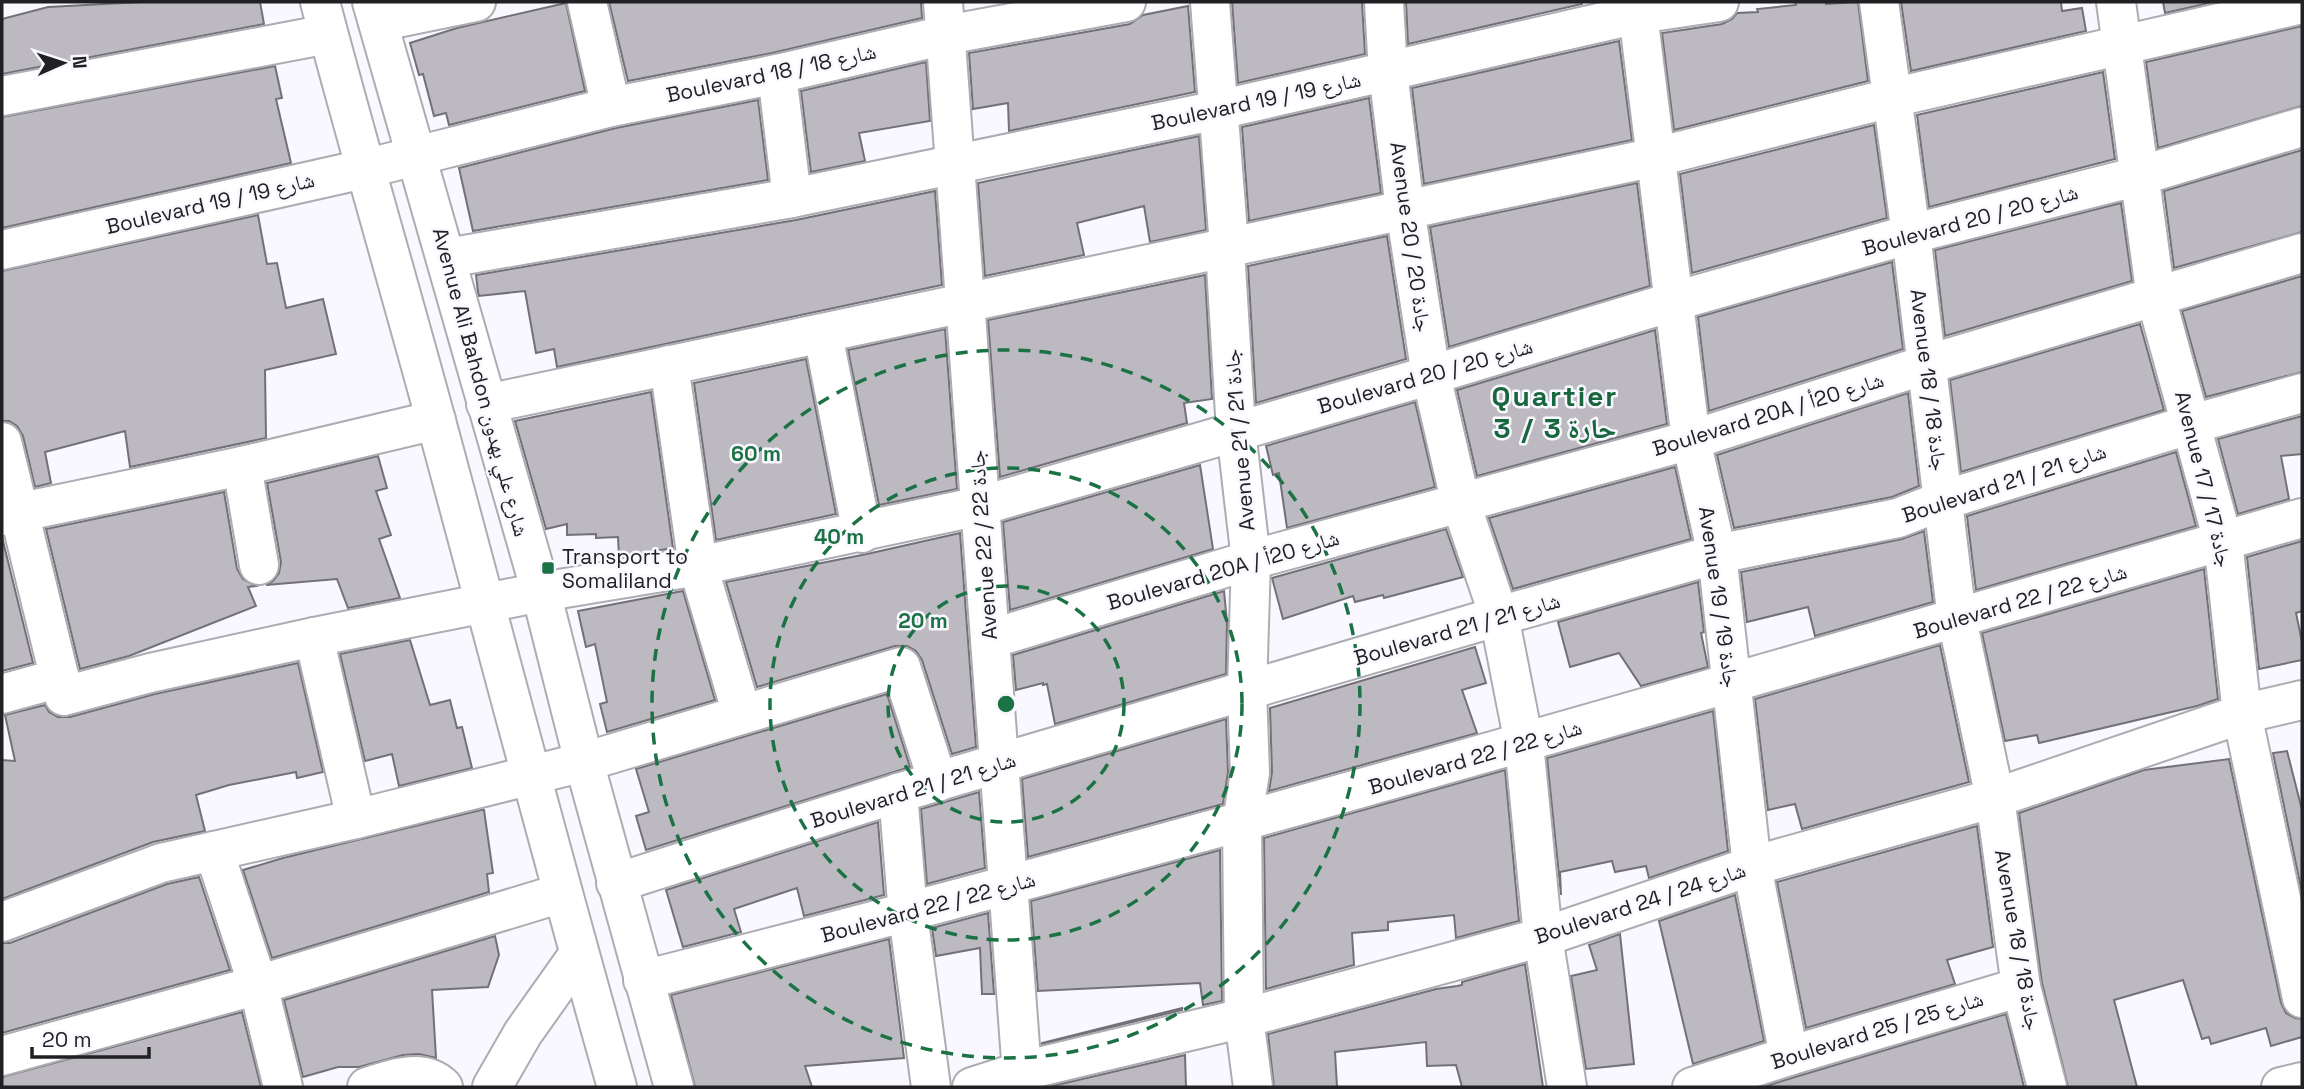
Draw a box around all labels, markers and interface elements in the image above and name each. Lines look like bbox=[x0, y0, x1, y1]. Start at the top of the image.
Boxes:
north arrow bbox=[28, 28, 98, 98]
street label: Boulevard 18 / شارع 18 bbox=[664, 38, 878, 108]
text: N bbox=[67, 55, 92, 69]
street label: Boulevard 19 / شارع 19 bbox=[1149, 66, 1363, 136]
street label: Avenue 20 / جادة 20 bbox=[1384, 140, 1438, 334]
street label: Boulevard 19 / شارع 19 bbox=[103, 166, 317, 240]
street label: Boulevard 20 / شارع 20 bbox=[1859, 178, 2081, 262]
street label: Avenue Ali Bahdon شارع علي بهدون bbox=[424, 225, 535, 540]
street label: Avenue 18 / جادة 18 bbox=[1904, 287, 1954, 473]
street label: Boulevard 20 / شارع 20 bbox=[1314, 332, 1536, 420]
street label: Avenue 21 / جادة 21 bbox=[1218, 348, 1260, 532]
street label: Boulevard 20A / شارع 20أ bbox=[1649, 366, 1887, 462]
district label: Quartier 3 / حارة 3 bbox=[1492, 378, 1618, 446]
street label: Avenue 17 / جادة 17 bbox=[2169, 388, 2239, 570]
street label: Boulevard 21 / شارع 21 bbox=[1898, 437, 2110, 529]
text: 60 m bbox=[731, 440, 781, 467]
street label: Avenue 22 / جادة 22 bbox=[963, 449, 1003, 641]
street label: Avenue 19 / جادة 19 bbox=[1693, 505, 1745, 689]
text: 40 m bbox=[814, 523, 864, 550]
street label: Boulevard 20A / شارع 20أ bbox=[1104, 524, 1342, 616]
place label: Transport to Somaliland bbox=[562, 543, 688, 594]
street label: Boulevard 22 / شارع 22 bbox=[1910, 558, 2130, 644]
marker: Transport to Somaliland bbox=[540, 560, 556, 576]
street label: Boulevard 21 / شارع 21 bbox=[1351, 587, 1563, 671]
text: 20 m bbox=[898, 607, 948, 634]
centre of rings bbox=[994, 692, 1018, 716]
street label: Boulevard 22 / شارع 22 bbox=[1365, 714, 1585, 800]
street label: Boulevard 21 / شارع 21 bbox=[807, 746, 1019, 834]
street label: Avenue 18 / جادة 18 bbox=[1989, 847, 2047, 1033]
street label: Boulevard 24 / شارع 24 bbox=[1531, 856, 1749, 950]
street label: Boulevard 22 / شارع 22 bbox=[818, 865, 1038, 949]
street label: Boulevard 25 / شارع 25 bbox=[1767, 985, 1987, 1075]
scale bar bbox=[32, 1016, 149, 1060]
text: 20 m bbox=[42, 1026, 92, 1053]

